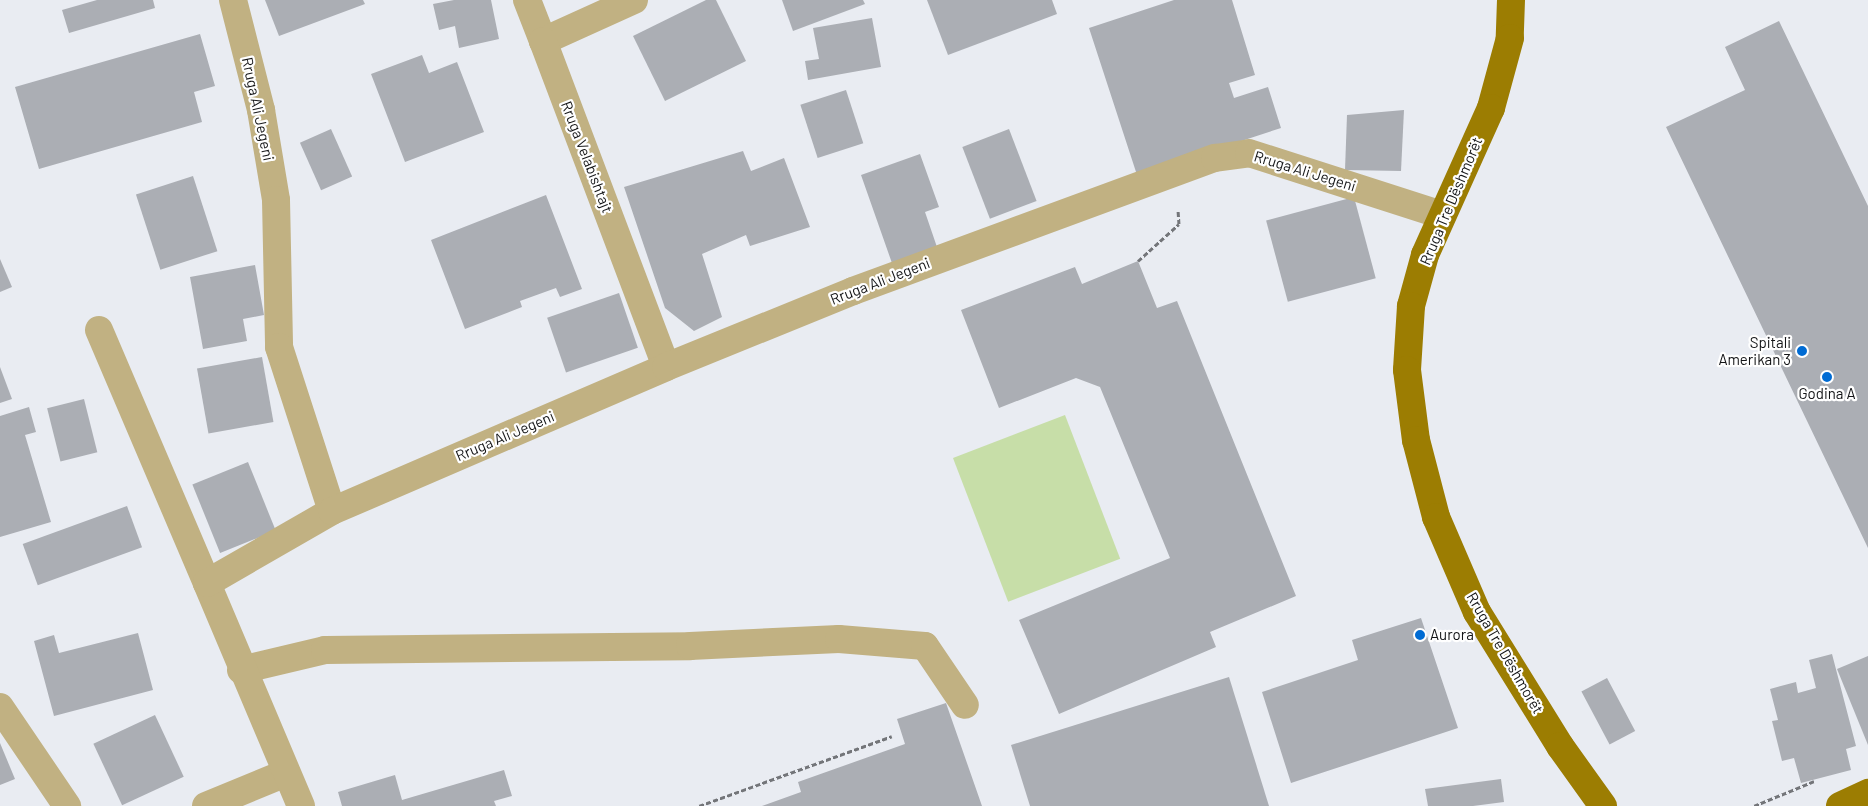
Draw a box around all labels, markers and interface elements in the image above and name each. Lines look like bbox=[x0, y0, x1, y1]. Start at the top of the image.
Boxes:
street label: Rruga Ali Jegeni bbox=[238, 56, 278, 162]
street label: Rruga Velabishtajt bbox=[557, 99, 617, 215]
street label: Rruga Tre Dëshmorët bbox=[1416, 134, 1486, 268]
street label: Rruga Ali Jegeni bbox=[1252, 147, 1358, 195]
street label: Rruga Ali Jegeni bbox=[828, 254, 932, 308]
place label: Spitali Amerikan 3 bbox=[1718, 333, 1791, 368]
marker: Spitali Amerikan 3 bbox=[1795, 344, 1809, 358]
marker: Godina A bbox=[1821, 371, 1833, 383]
place label: Godina A bbox=[1798, 385, 1856, 403]
street label: Rruga Ali Jegeni bbox=[453, 407, 557, 465]
street label: Rruga Tre Dëshmorët bbox=[1463, 589, 1547, 717]
place label: Aurora bbox=[1430, 626, 1474, 644]
marker: Aurora bbox=[1414, 629, 1426, 641]

